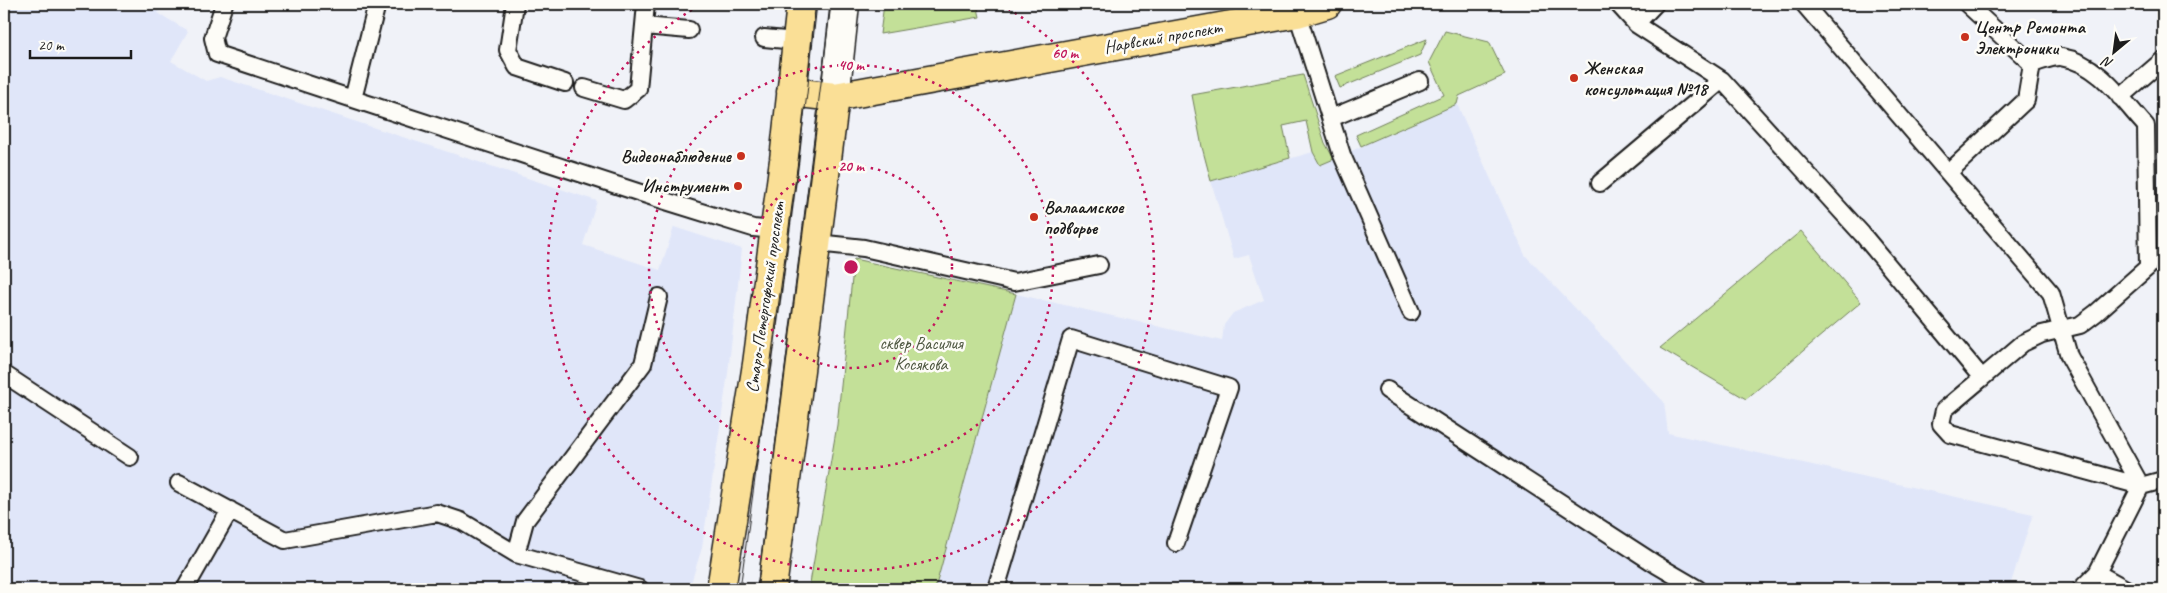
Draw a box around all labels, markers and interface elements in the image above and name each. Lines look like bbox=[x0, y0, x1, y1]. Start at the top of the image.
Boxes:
street label: Нарвский проспект bbox=[1102, 16, 1225, 58]
place label: Центр Ремонта Электроники bbox=[1975, 16, 2087, 59]
scale bar bbox=[30, 28, 131, 60]
north arrow bbox=[2090, 28, 2140, 78]
marker: Центр Ремонта Электроники bbox=[1959, 31, 1971, 43]
text: 20 m bbox=[38, 36, 65, 55]
text: 60 m bbox=[1052, 44, 1079, 63]
text: N bbox=[2098, 52, 2116, 72]
text: 40 m bbox=[838, 56, 865, 75]
place label: Женская консультация №18 bbox=[1584, 57, 1709, 100]
marker: Женская консультация №18 bbox=[1568, 72, 1580, 84]
place label: Видеонаблюдение bbox=[621, 145, 733, 167]
marker: Видеонаблюдение bbox=[735, 150, 747, 162]
text: 20 m bbox=[838, 157, 865, 176]
place label: Инструмент bbox=[642, 175, 729, 197]
marker: Инструмент bbox=[732, 180, 744, 192]
place label: Валаамское подворье bbox=[1044, 196, 1125, 239]
street label: Старо-Петергофский проспект bbox=[741, 199, 789, 394]
marker: Валаамское подворье bbox=[1028, 211, 1040, 223]
centre of rings bbox=[842, 258, 860, 276]
park label: сквер Василия Косякова bbox=[879, 332, 964, 375]

